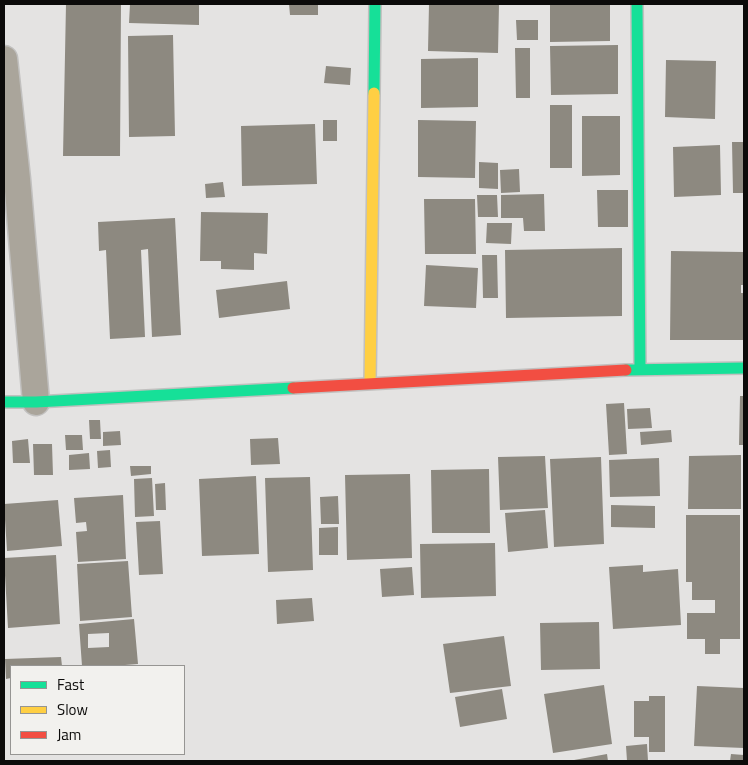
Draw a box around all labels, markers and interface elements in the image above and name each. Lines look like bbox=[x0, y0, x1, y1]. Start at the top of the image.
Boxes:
legend bbox=[10, 665, 185, 755]
text: Fast bbox=[57, 673, 84, 696]
text: Slow bbox=[57, 698, 88, 721]
text: Jam bbox=[57, 723, 81, 746]

